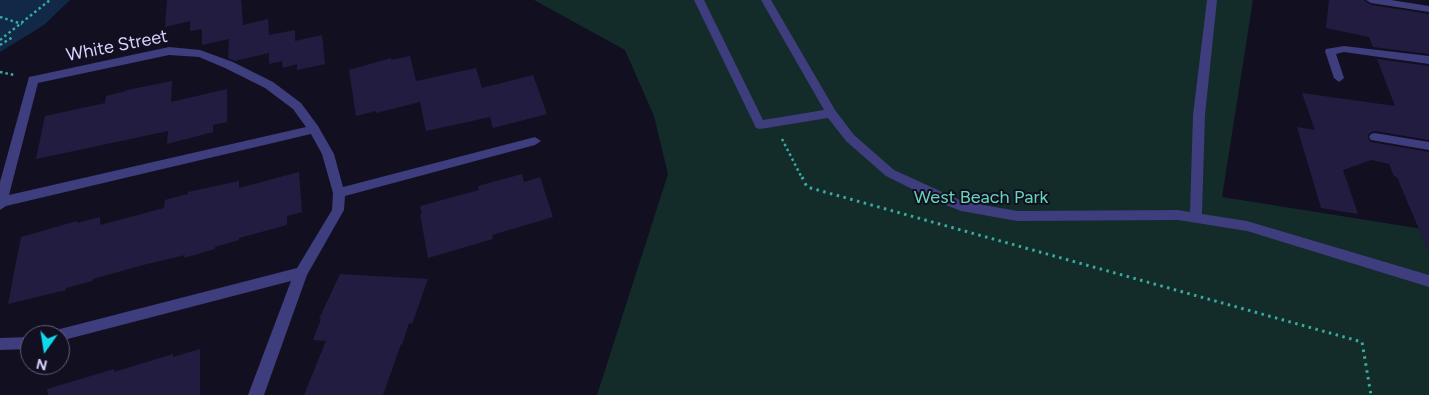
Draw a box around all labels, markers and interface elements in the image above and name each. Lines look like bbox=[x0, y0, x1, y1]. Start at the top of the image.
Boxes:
street label: White Street bbox=[64, 26, 170, 66]
park label: West Beach Park bbox=[914, 187, 1048, 209]
north arrow bbox=[20, 325, 70, 375]
text: N bbox=[35, 355, 49, 374]

